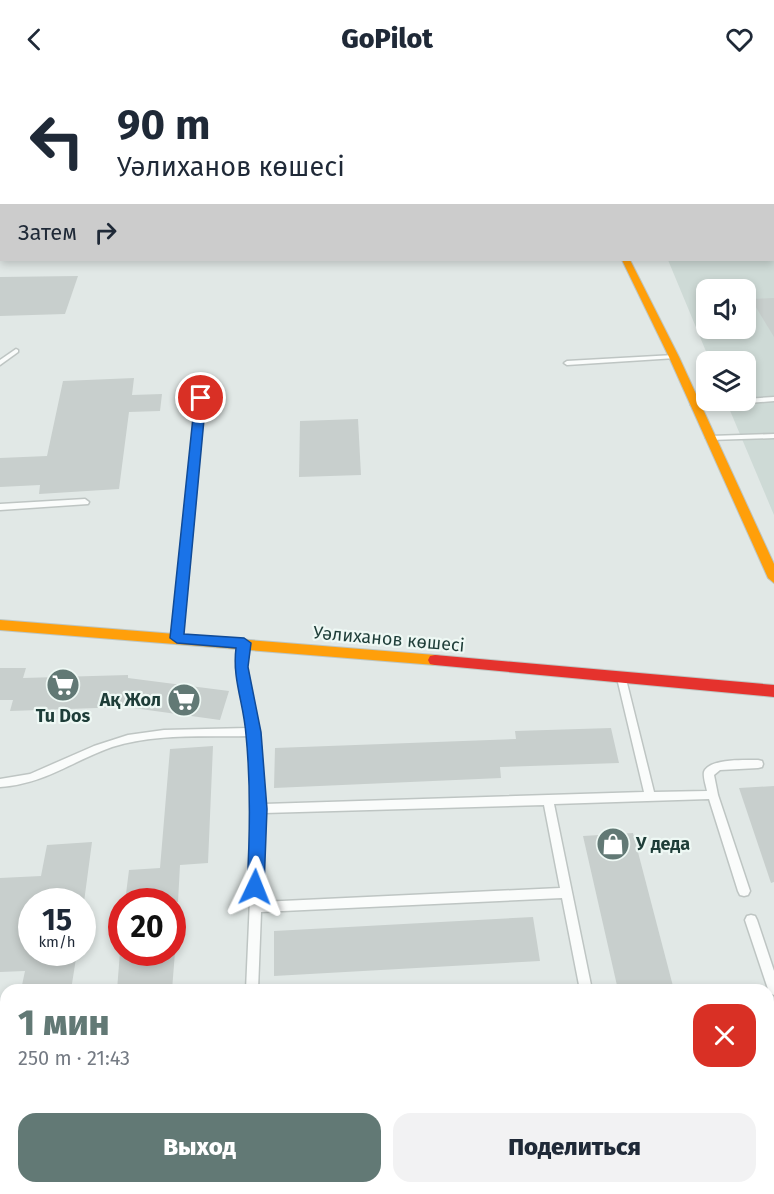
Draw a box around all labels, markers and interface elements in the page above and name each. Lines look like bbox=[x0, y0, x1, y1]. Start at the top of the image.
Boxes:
icon: back bbox=[18, 23, 51, 56]
text: GoPilot bbox=[341, 23, 433, 55]
icon: heart bbox=[723, 23, 756, 56]
text: 90 m bbox=[117, 100, 211, 150]
icon: left bbox=[18, 102, 96, 180]
text: Уәлиханов көшесі bbox=[117, 151, 345, 183]
icon: right bbox=[89, 216, 122, 249]
text: Затем bbox=[18, 219, 77, 246]
map controls bbox=[696, 279, 756, 411]
button: sound bbox=[696, 279, 756, 339]
button: layers bbox=[696, 351, 756, 411]
pin bbox=[175, 372, 226, 423]
icon: arrive bbox=[184, 381, 217, 414]
street label: Уәлиханов көшесі bbox=[312, 621, 466, 657]
supermarket icon: Tu Dos bbox=[45, 667, 81, 703]
supermarket icon: Ақ Жол bbox=[166, 682, 202, 718]
place label: Ақ Жол bbox=[99, 689, 161, 711]
place label: Tu Dos bbox=[36, 705, 91, 727]
shop icon: У деда bbox=[595, 826, 631, 862]
place label: У деда bbox=[635, 833, 690, 855]
position arrow bbox=[223, 855, 287, 919]
speed limit sign: 20 bbox=[108, 888, 186, 966]
text: 15 bbox=[42, 902, 72, 938]
text: km/h bbox=[38, 933, 76, 951]
text: 1 мин bbox=[18, 1001, 110, 1045]
button: close bbox=[693, 1004, 756, 1067]
text: 250 m · 21:43 bbox=[18, 1046, 130, 1070]
button: Выход bbox=[18, 1113, 381, 1182]
button: Поделиться bbox=[393, 1113, 756, 1182]

